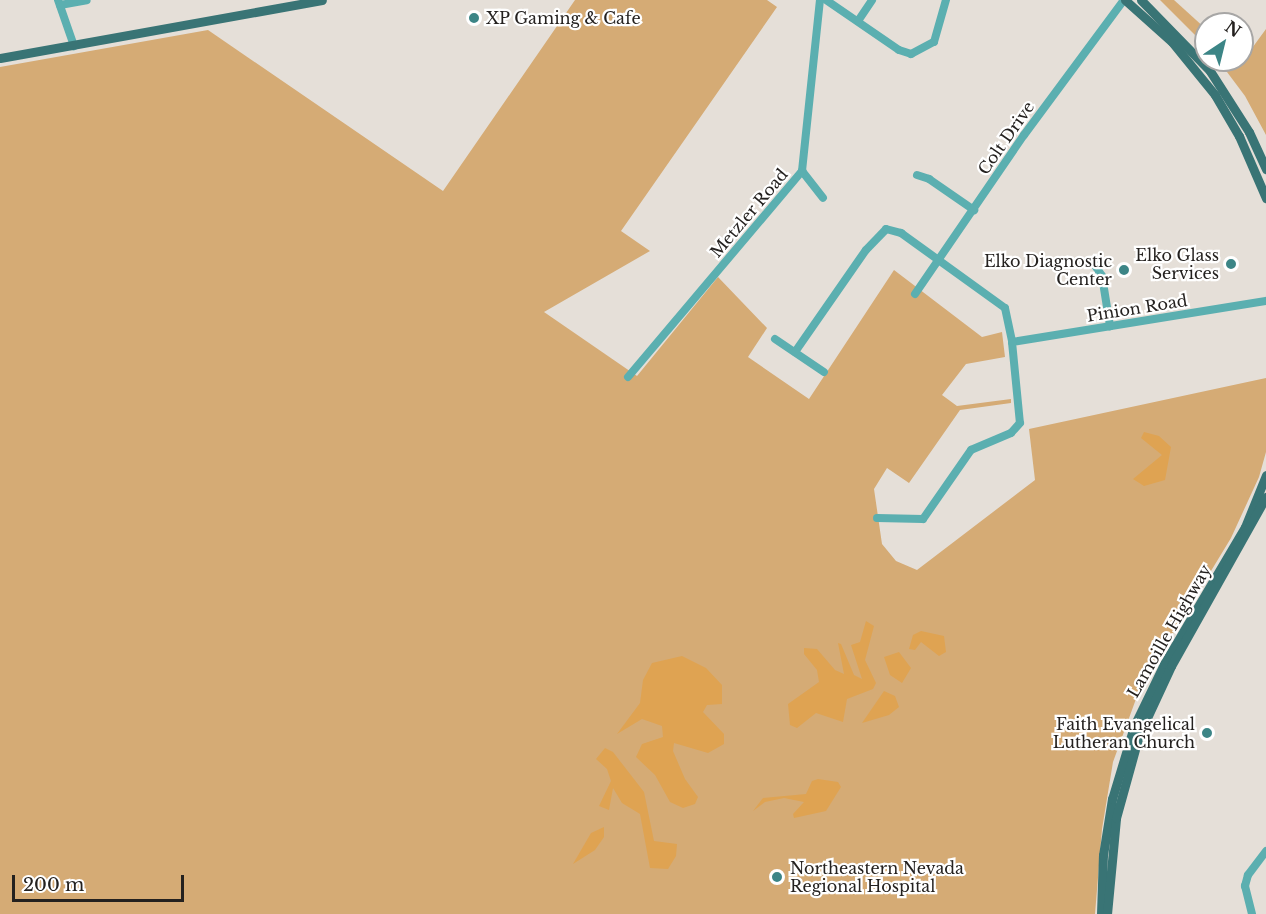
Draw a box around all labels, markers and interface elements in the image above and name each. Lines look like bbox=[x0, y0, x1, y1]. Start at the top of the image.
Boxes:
place label: XP Gaming & Cafe bbox=[486, 8, 641, 28]
marker: XP Gaming & Cafe bbox=[467, 11, 481, 25]
north arrow bbox=[1194, 12, 1254, 72]
text: N bbox=[1221, 16, 1245, 41]
street label: Colt Drive bbox=[974, 98, 1038, 178]
street label: Metzler Road bbox=[706, 165, 792, 261]
place label: Elko Glass Services bbox=[1135, 245, 1219, 283]
place label: Elko Diagnostic Center bbox=[984, 251, 1112, 289]
marker: Elko Glass Services bbox=[1224, 257, 1238, 271]
marker: Elko Diagnostic Center bbox=[1117, 263, 1131, 277]
street label: Pinion Road bbox=[1085, 291, 1189, 325]
street label: Lamoille Highway bbox=[1123, 561, 1215, 701]
place label: Faith Evangelical Lutheran Church bbox=[1053, 714, 1195, 752]
marker: Faith Evangelical Lutheran Church bbox=[1200, 726, 1214, 740]
place label: Northeastern Nevada Regional Hospital bbox=[790, 858, 964, 896]
scale bar bbox=[15, 863, 188, 901]
marker: Northeastern Nevada Regional Hospital bbox=[768, 868, 786, 886]
text: 200 m bbox=[23, 874, 84, 896]

